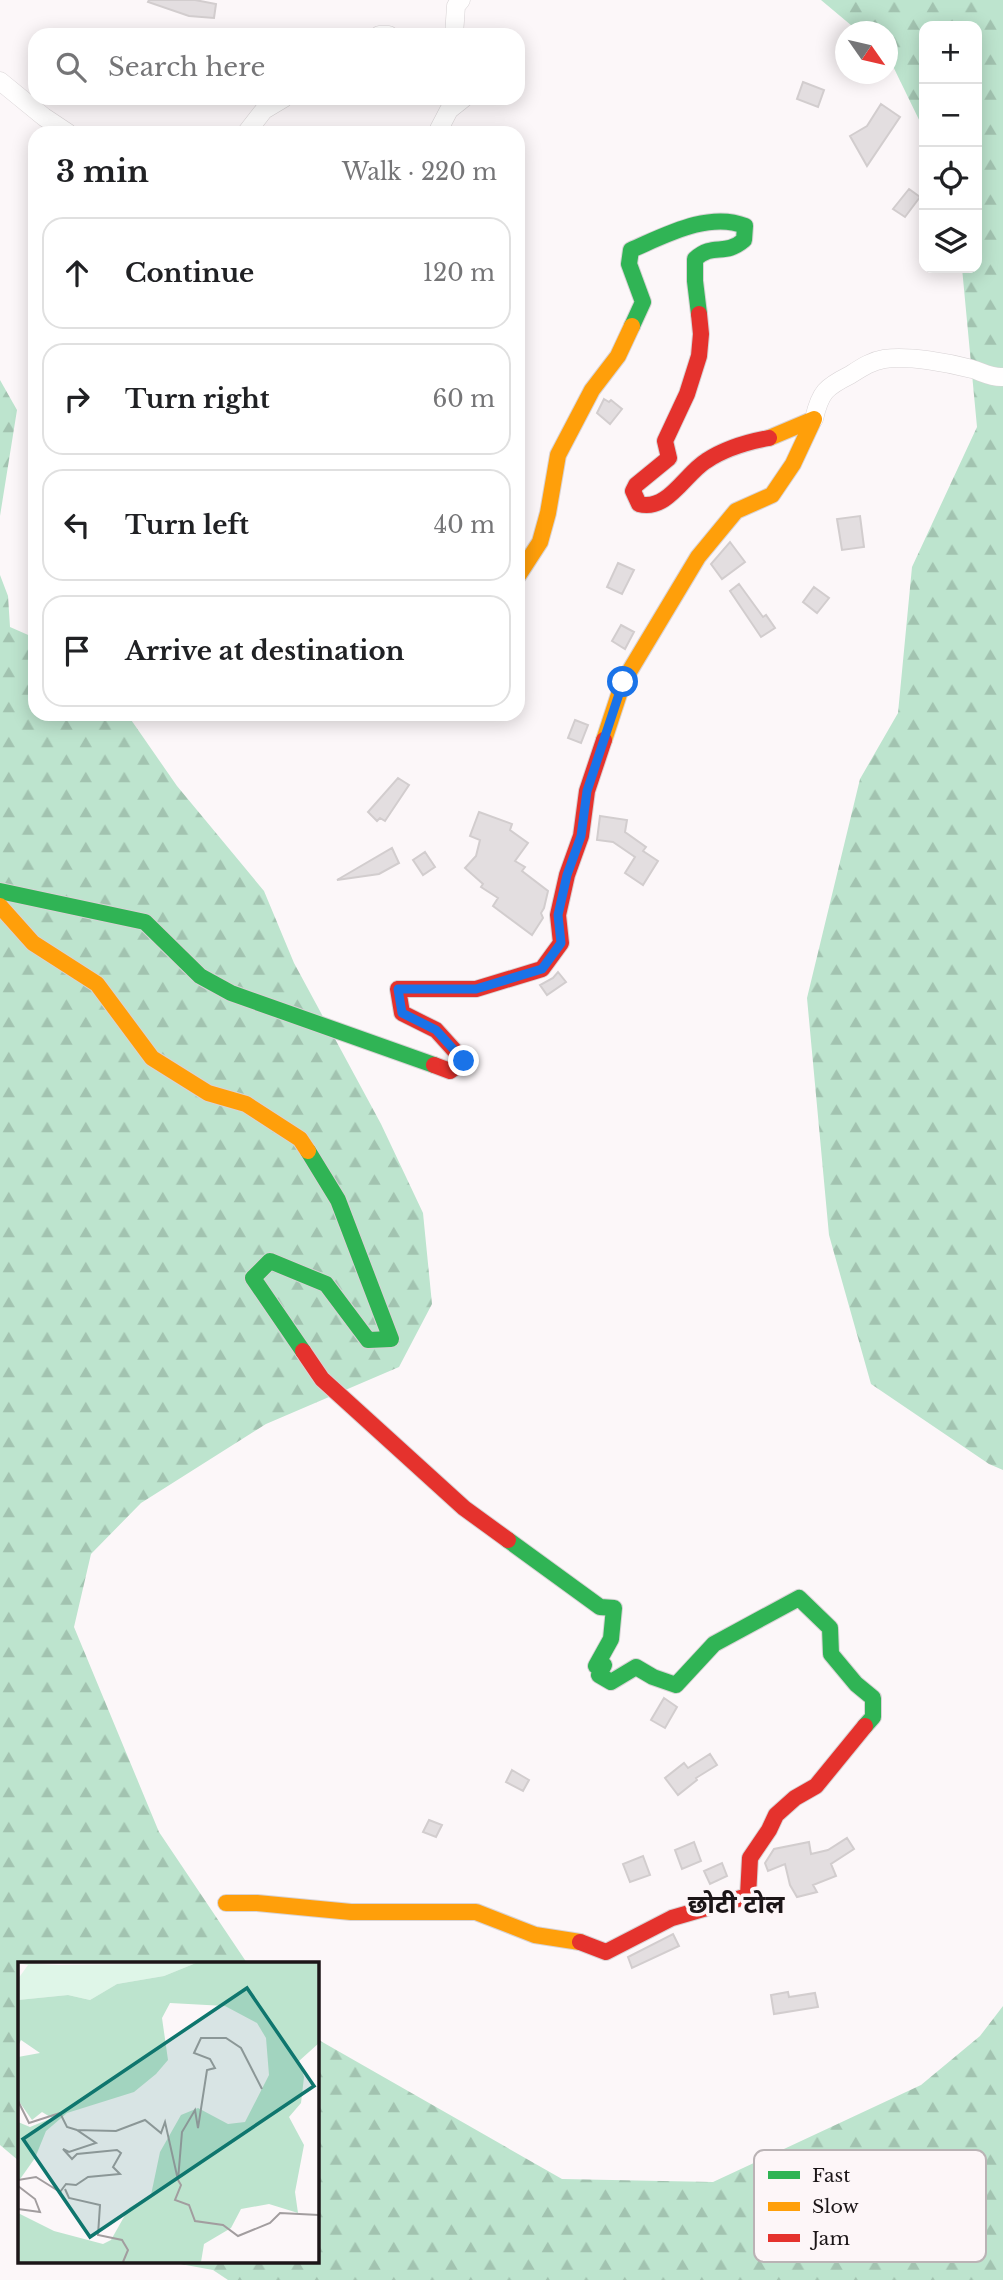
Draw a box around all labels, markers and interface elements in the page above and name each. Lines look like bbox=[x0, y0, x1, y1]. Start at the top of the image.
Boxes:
north arrow bbox=[835, 21, 898, 84]
map controls bbox=[919, 21, 982, 273]
button: + bbox=[919, 21, 982, 84]
search box bbox=[28, 28, 525, 105]
icon: search bbox=[52, 48, 90, 86]
text: Search here bbox=[108, 51, 265, 83]
button: − bbox=[919, 84, 982, 147]
button: locate bbox=[919, 147, 982, 210]
text: 3 min bbox=[56, 153, 149, 190]
text: Walk · 220 m bbox=[342, 158, 497, 186]
button: layers bbox=[919, 210, 982, 273]
icon: ahead bbox=[58, 254, 96, 292]
text: Continue bbox=[125, 257, 254, 289]
text: 120 m bbox=[423, 259, 495, 287]
icon: right bbox=[58, 380, 96, 418]
text: Turn right bbox=[125, 383, 270, 415]
text: 60 m bbox=[433, 385, 495, 413]
icon: left bbox=[58, 506, 96, 544]
text: Turn left bbox=[125, 509, 249, 541]
text: 40 m bbox=[434, 511, 495, 539]
icon: arrive bbox=[58, 632, 96, 670]
text: Arrive at destination bbox=[125, 635, 405, 667]
route start bbox=[607, 666, 638, 697]
route end bbox=[448, 1045, 479, 1076]
district label: छोटी टोल bbox=[688, 1888, 785, 1920]
inset map bbox=[18, 1962, 318, 2262]
legend bbox=[754, 2150, 986, 2262]
text: Fast bbox=[812, 2164, 851, 2187]
text: Slow bbox=[812, 2195, 859, 2218]
text: Jam bbox=[809, 2227, 850, 2250]

